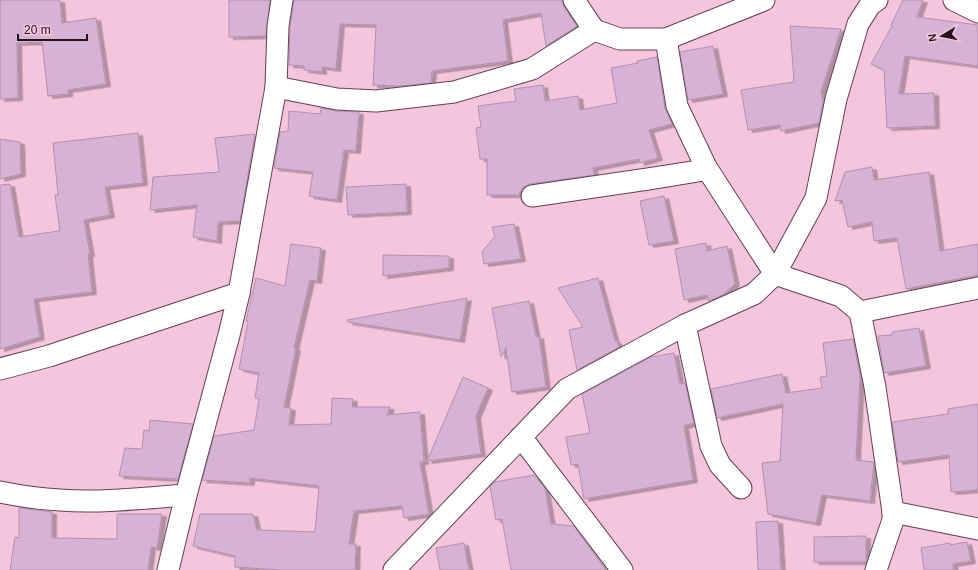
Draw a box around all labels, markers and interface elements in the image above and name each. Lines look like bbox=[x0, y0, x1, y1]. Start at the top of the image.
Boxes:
scale bar bbox=[18, 16, 87, 42]
north arrow bbox=[922, 16, 962, 56]
text: 20 m bbox=[24, 23, 51, 37]
text: N bbox=[926, 33, 939, 43]

